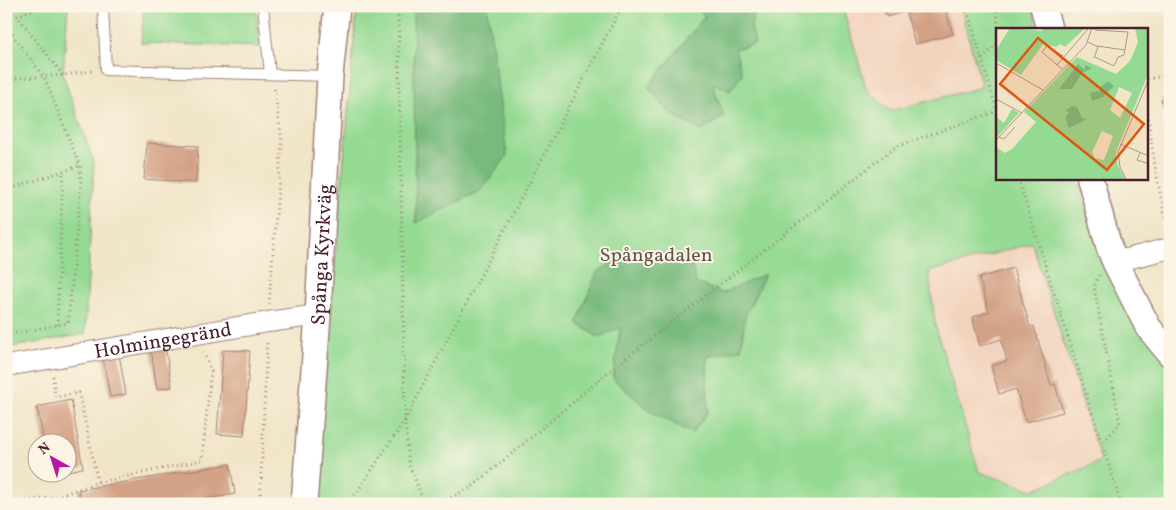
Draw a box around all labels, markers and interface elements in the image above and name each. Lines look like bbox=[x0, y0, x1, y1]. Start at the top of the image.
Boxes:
inset map bbox=[996, 28, 1148, 180]
street label: Spånga Kyrkväg bbox=[305, 183, 341, 327]
park label: Spångadalen bbox=[599, 242, 713, 270]
street label: Holmingegränd bbox=[92, 316, 234, 367]
north arrow bbox=[28, 432, 78, 482]
text: N bbox=[35, 438, 55, 460]

